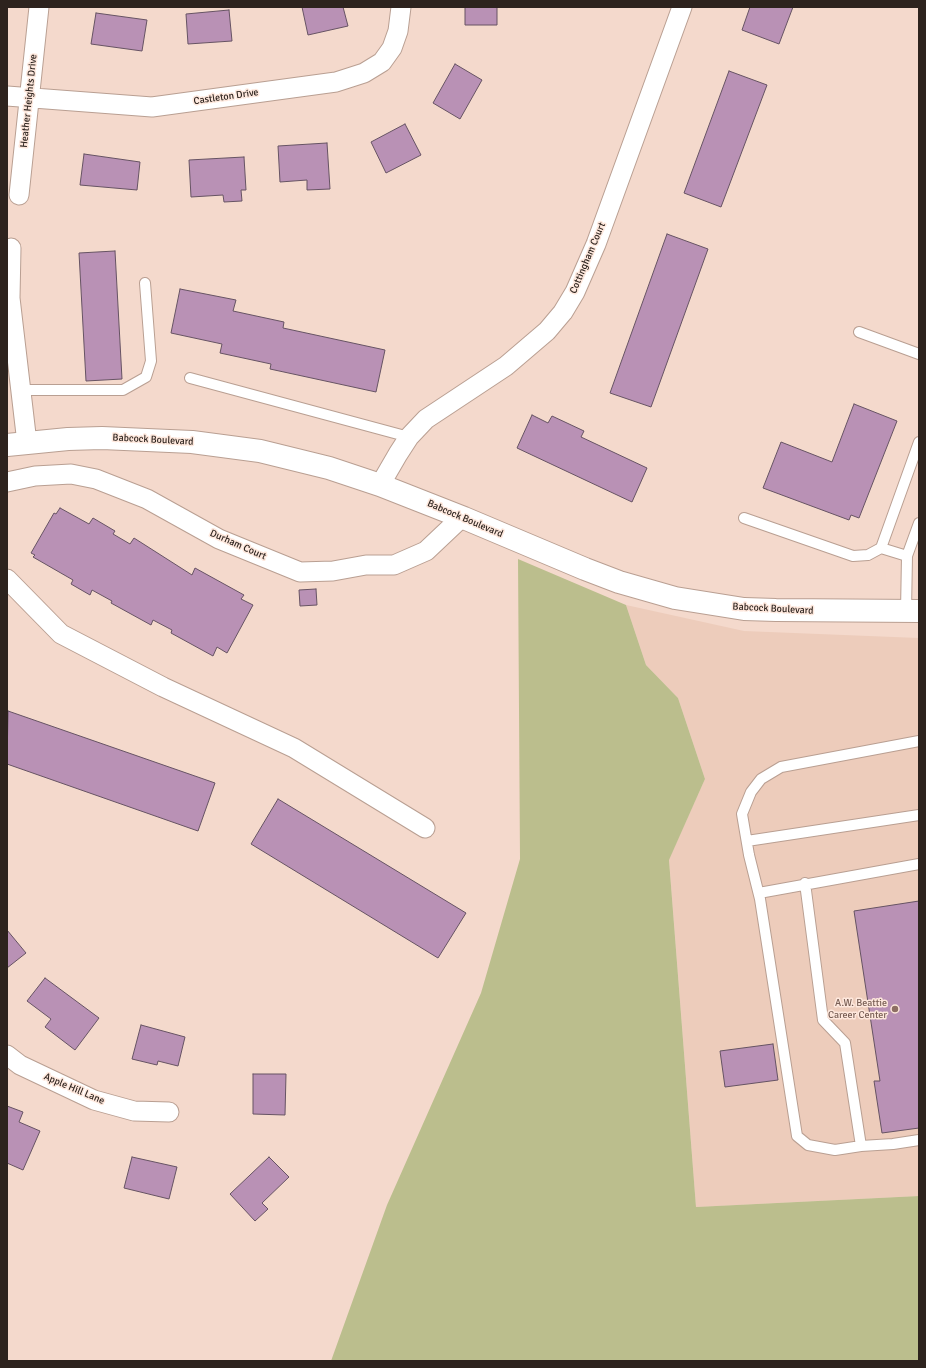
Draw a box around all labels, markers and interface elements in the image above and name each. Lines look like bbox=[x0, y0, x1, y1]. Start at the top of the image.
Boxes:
street label: Heather Heights Drive bbox=[18, 54, 40, 148]
street label: Castleton Drive bbox=[193, 87, 259, 107]
street label: Cottingham Court bbox=[568, 221, 608, 295]
street label: Babcock Boulevard bbox=[112, 432, 194, 448]
street label: Babcock Boulevard bbox=[425, 498, 505, 540]
street label: Durham Court bbox=[208, 527, 268, 563]
street label: Babcock Boulevard bbox=[732, 601, 814, 617]
place label: A.W. Beattie Career Center bbox=[828, 997, 887, 1020]
marker: A.W. Beattie Career Center bbox=[890, 1004, 900, 1014]
street label: Apple Hill Lane bbox=[42, 1071, 106, 1107]

